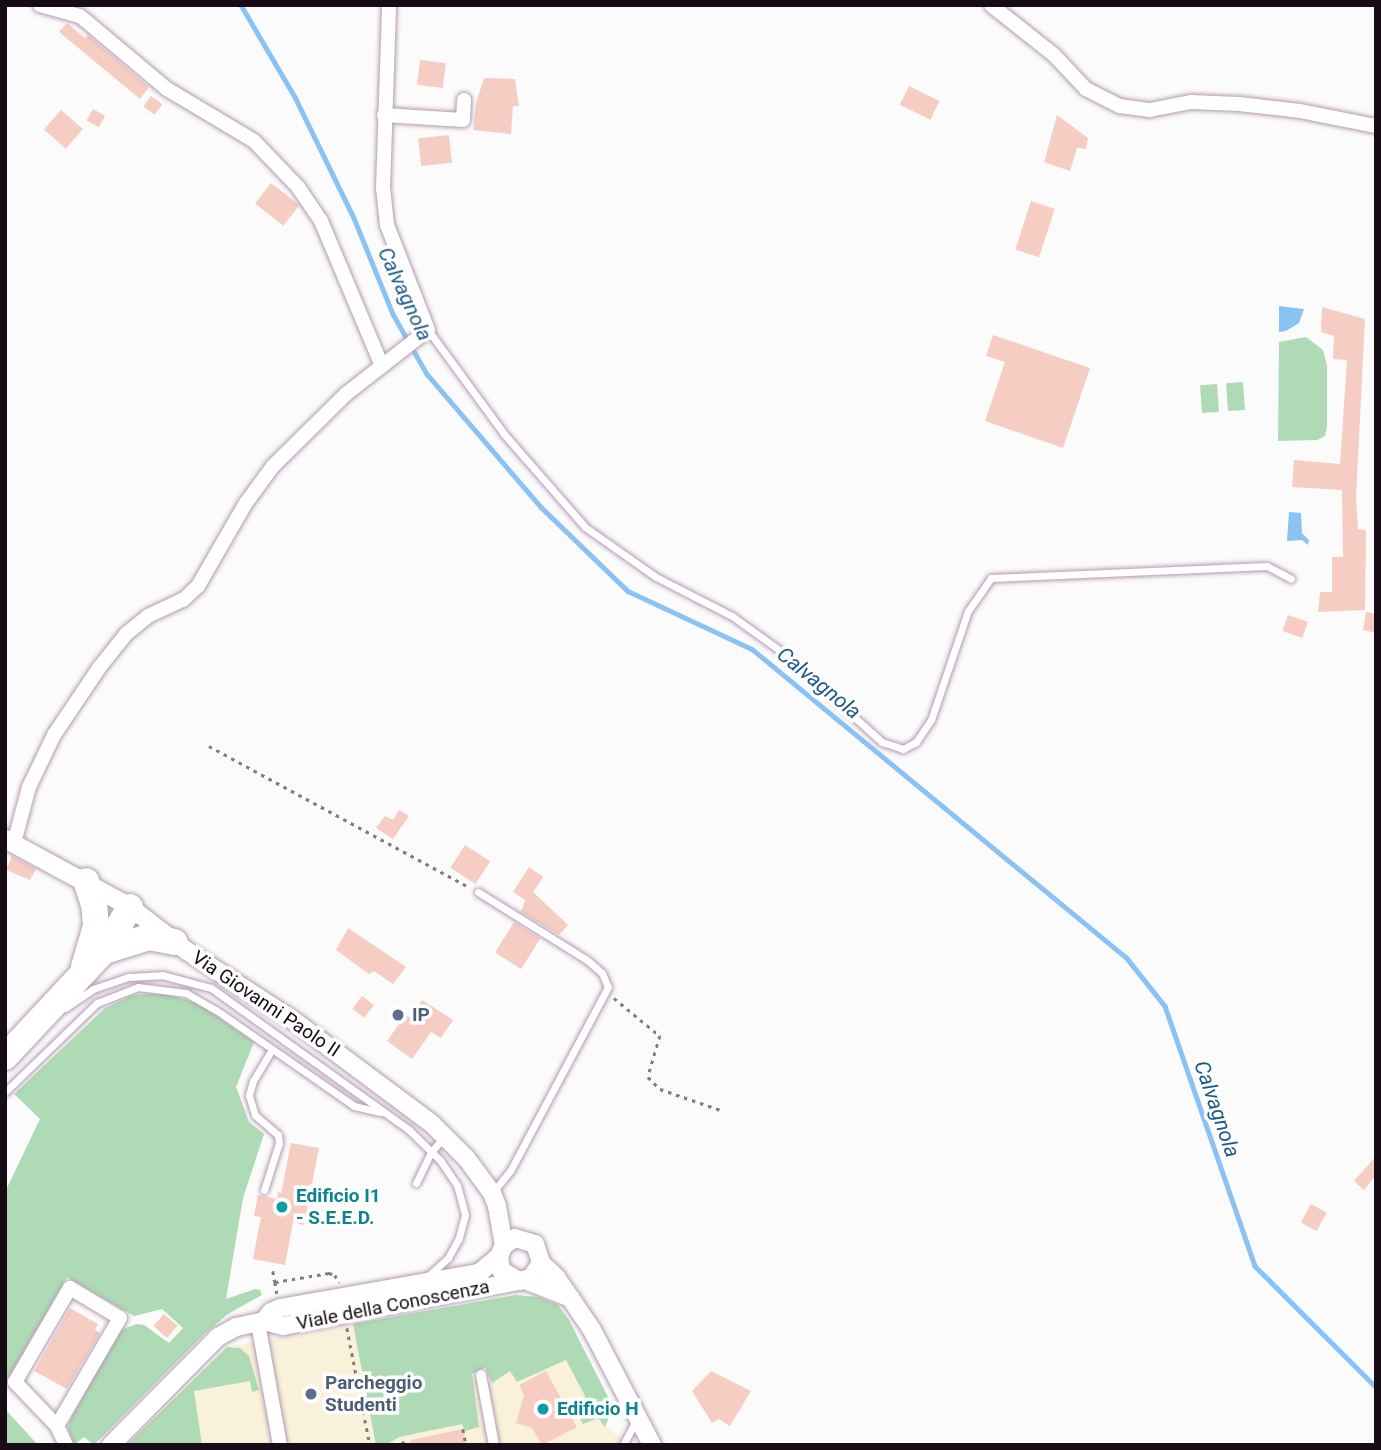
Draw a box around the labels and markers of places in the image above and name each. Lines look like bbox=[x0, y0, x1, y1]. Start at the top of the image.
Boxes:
place label: IP bbox=[412, 1004, 430, 1026]
marker: IP bbox=[390, 1007, 406, 1023]
place label: Edificio I1 - S.E.E.D. bbox=[296, 1185, 381, 1229]
marker: Edificio I1 - S.E.E.D. bbox=[274, 1199, 290, 1215]
place label: Parcheggio Studenti bbox=[325, 1372, 422, 1416]
marker: Parcheggio Studenti bbox=[303, 1386, 319, 1402]
place label: Edificio H bbox=[557, 1398, 639, 1420]
marker: Edificio H bbox=[535, 1401, 551, 1417]

